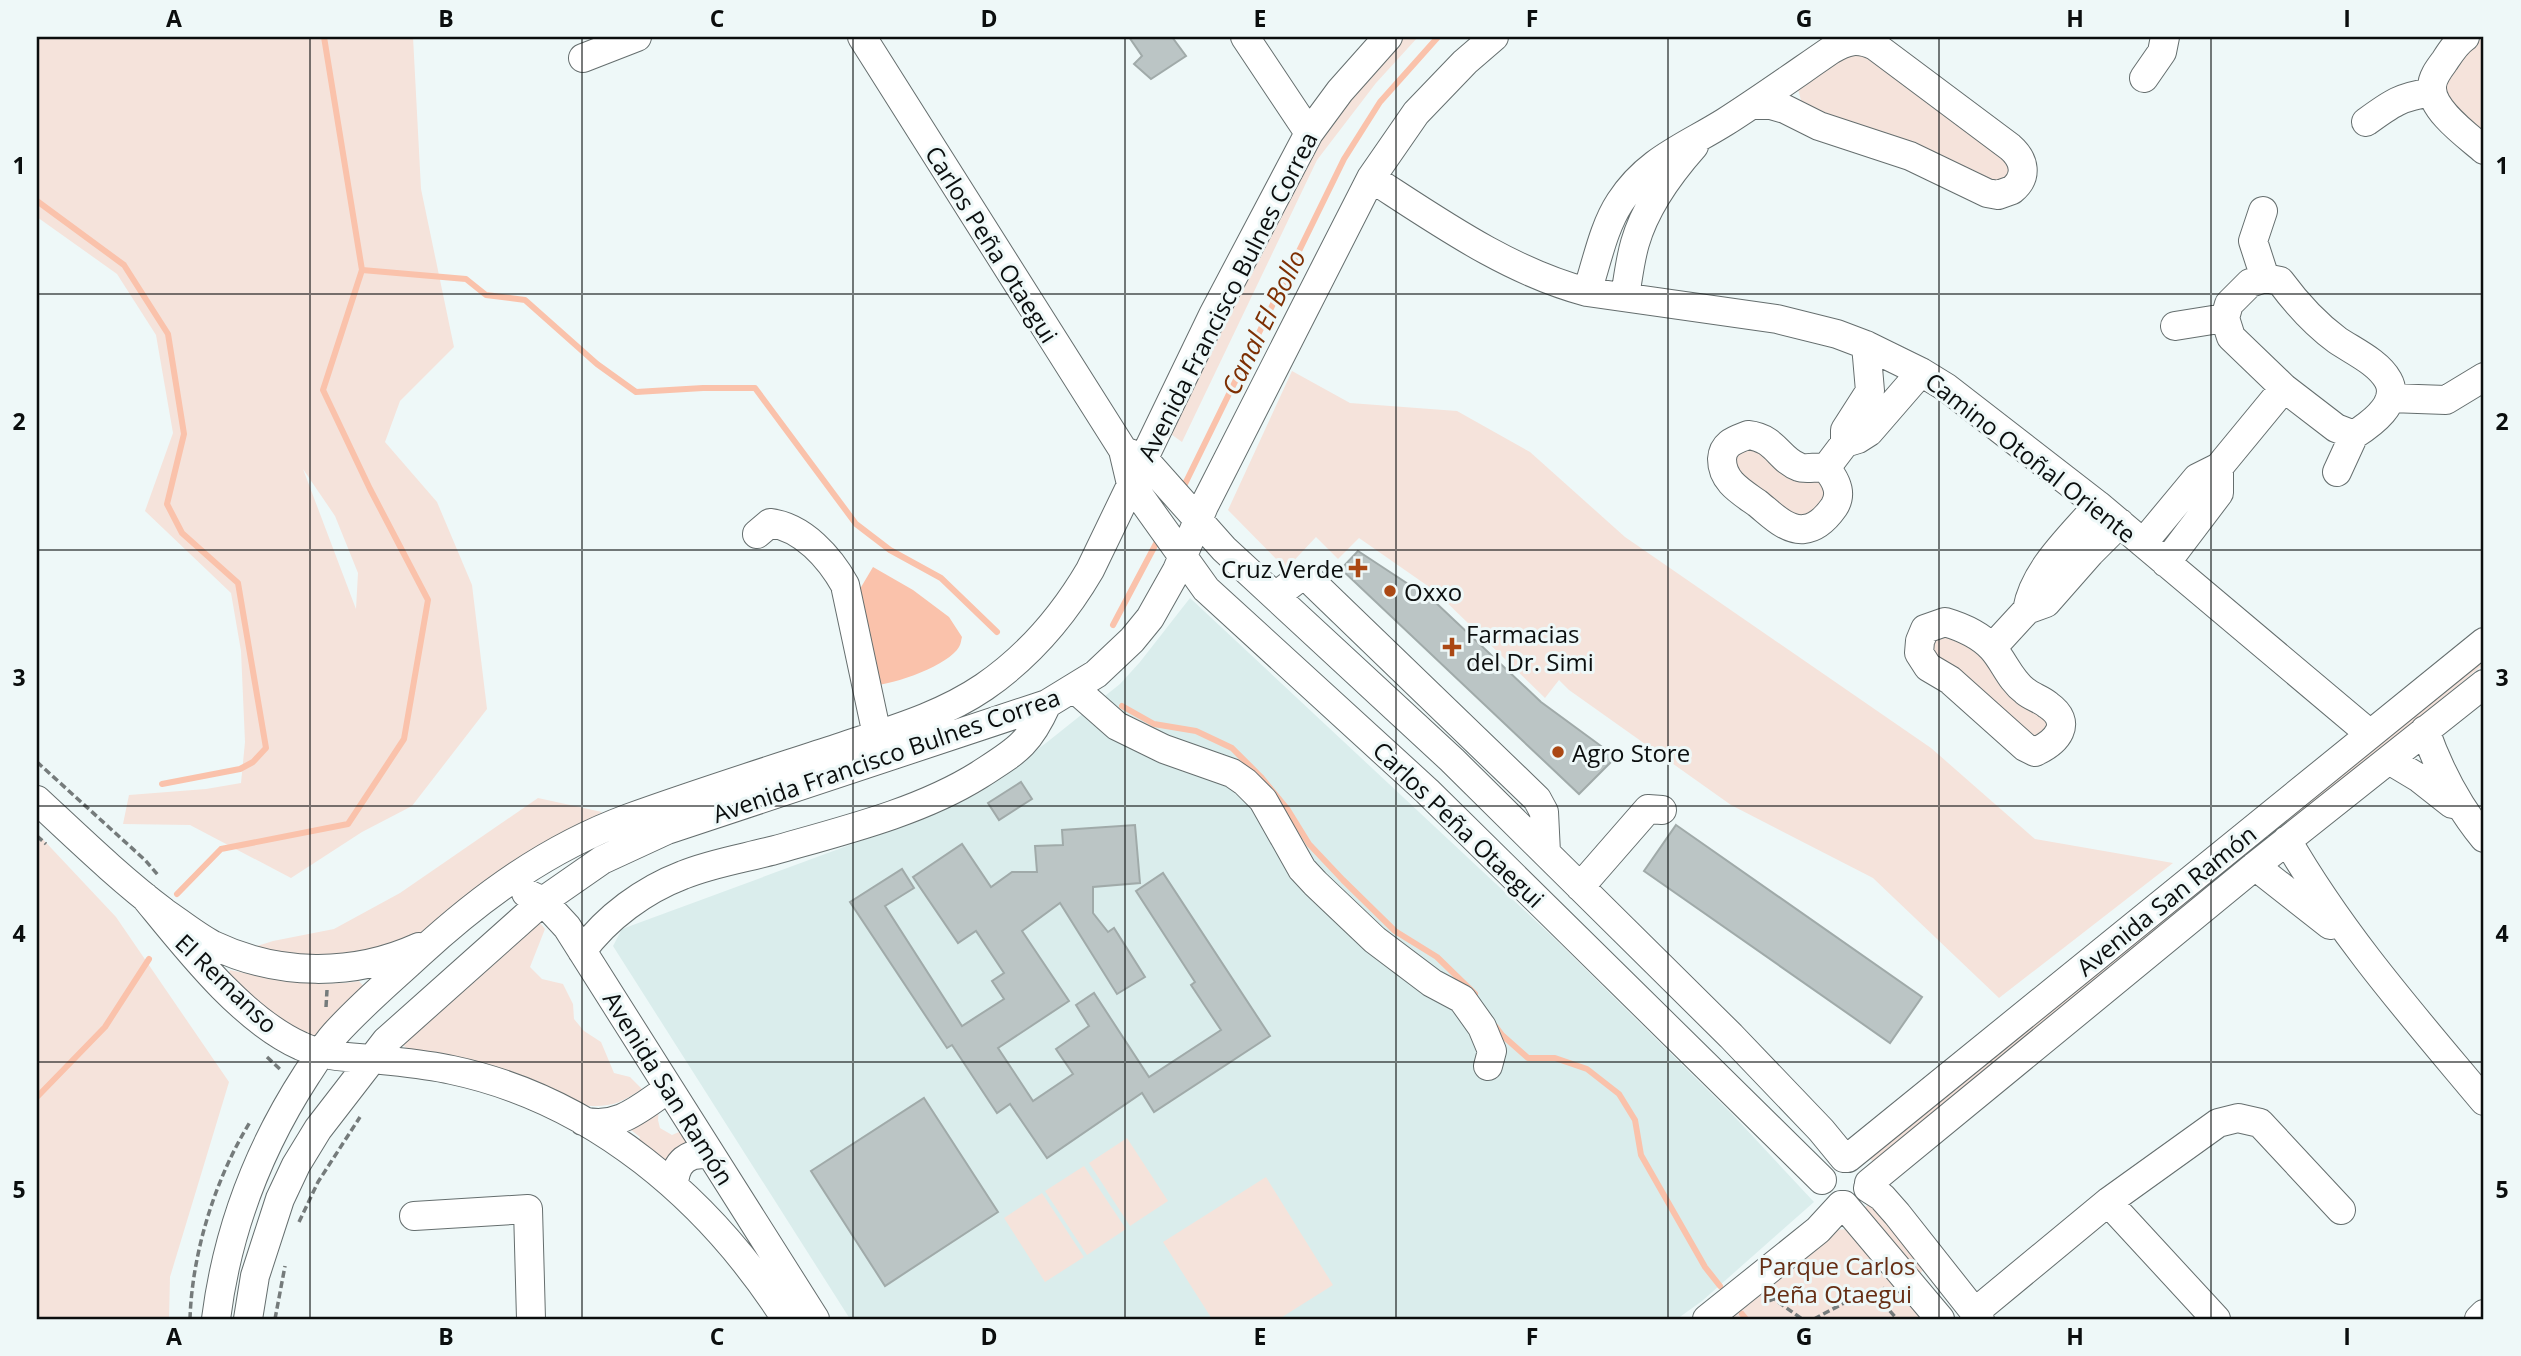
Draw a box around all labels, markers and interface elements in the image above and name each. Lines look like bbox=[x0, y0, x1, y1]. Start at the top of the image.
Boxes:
text: A bbox=[166, 2, 182, 34]
text: B bbox=[438, 2, 454, 34]
text: C bbox=[710, 2, 724, 34]
text: D bbox=[980, 2, 998, 34]
text: E bbox=[1254, 2, 1266, 34]
text: F bbox=[1526, 2, 1538, 34]
text: G bbox=[1796, 2, 1812, 34]
text: H bbox=[2066, 2, 2084, 34]
text: I bbox=[2343, 2, 2351, 34]
street label: Avenida Francisco Bulnes Correa bbox=[1129, 126, 1325, 466]
street label: Carlos Peña Otaegui bbox=[918, 139, 1066, 349]
text: 1 bbox=[12, 149, 26, 181]
text: 1 bbox=[2495, 149, 2509, 181]
water label: Canal El Bollo bbox=[1212, 243, 1314, 401]
street label: Camino Otoñal Oriente bbox=[1919, 364, 2143, 550]
text: 2 bbox=[12, 405, 26, 437]
text: 2 bbox=[2495, 405, 2509, 437]
place label: Cruz Verde bbox=[1221, 552, 1344, 585]
marker: Cruz Verde bbox=[1350, 560, 1366, 576]
place label: Oxxo bbox=[1404, 575, 1462, 608]
marker: Oxxo bbox=[1382, 583, 1398, 599]
place label: Farmacias del Dr. Simi bbox=[1466, 617, 1594, 678]
marker: Farmacias del Dr. Simi bbox=[1444, 639, 1460, 655]
text: 3 bbox=[12, 661, 26, 693]
text: 3 bbox=[2495, 661, 2509, 693]
street label: Avenida Francisco Bulnes Correa bbox=[708, 680, 1064, 830]
street label: Carlos Peña Otaegui bbox=[1366, 733, 1552, 915]
place label: Agro Store bbox=[1572, 736, 1690, 769]
marker: Agro Store bbox=[1550, 744, 1566, 760]
street label: Avenida San Ramón bbox=[2069, 817, 2263, 983]
text: 4 bbox=[12, 917, 26, 949]
text: 4 bbox=[2495, 917, 2509, 949]
street label: El Remanso bbox=[169, 926, 285, 1040]
street label: Avenida San Ramón bbox=[596, 985, 742, 1191]
text: 5 bbox=[12, 1173, 26, 1205]
text: 5 bbox=[2495, 1173, 2509, 1205]
park label: Parque Carlos Peña Otaegui bbox=[1759, 1249, 1915, 1310]
text: A bbox=[166, 1320, 182, 1352]
text: B bbox=[438, 1320, 454, 1352]
text: C bbox=[710, 1320, 724, 1352]
text: D bbox=[980, 1320, 998, 1352]
text: E bbox=[1254, 1320, 1266, 1352]
text: F bbox=[1526, 1320, 1538, 1352]
text: G bbox=[1796, 1320, 1812, 1352]
text: H bbox=[2066, 1320, 2084, 1352]
text: I bbox=[2343, 1320, 2351, 1352]

